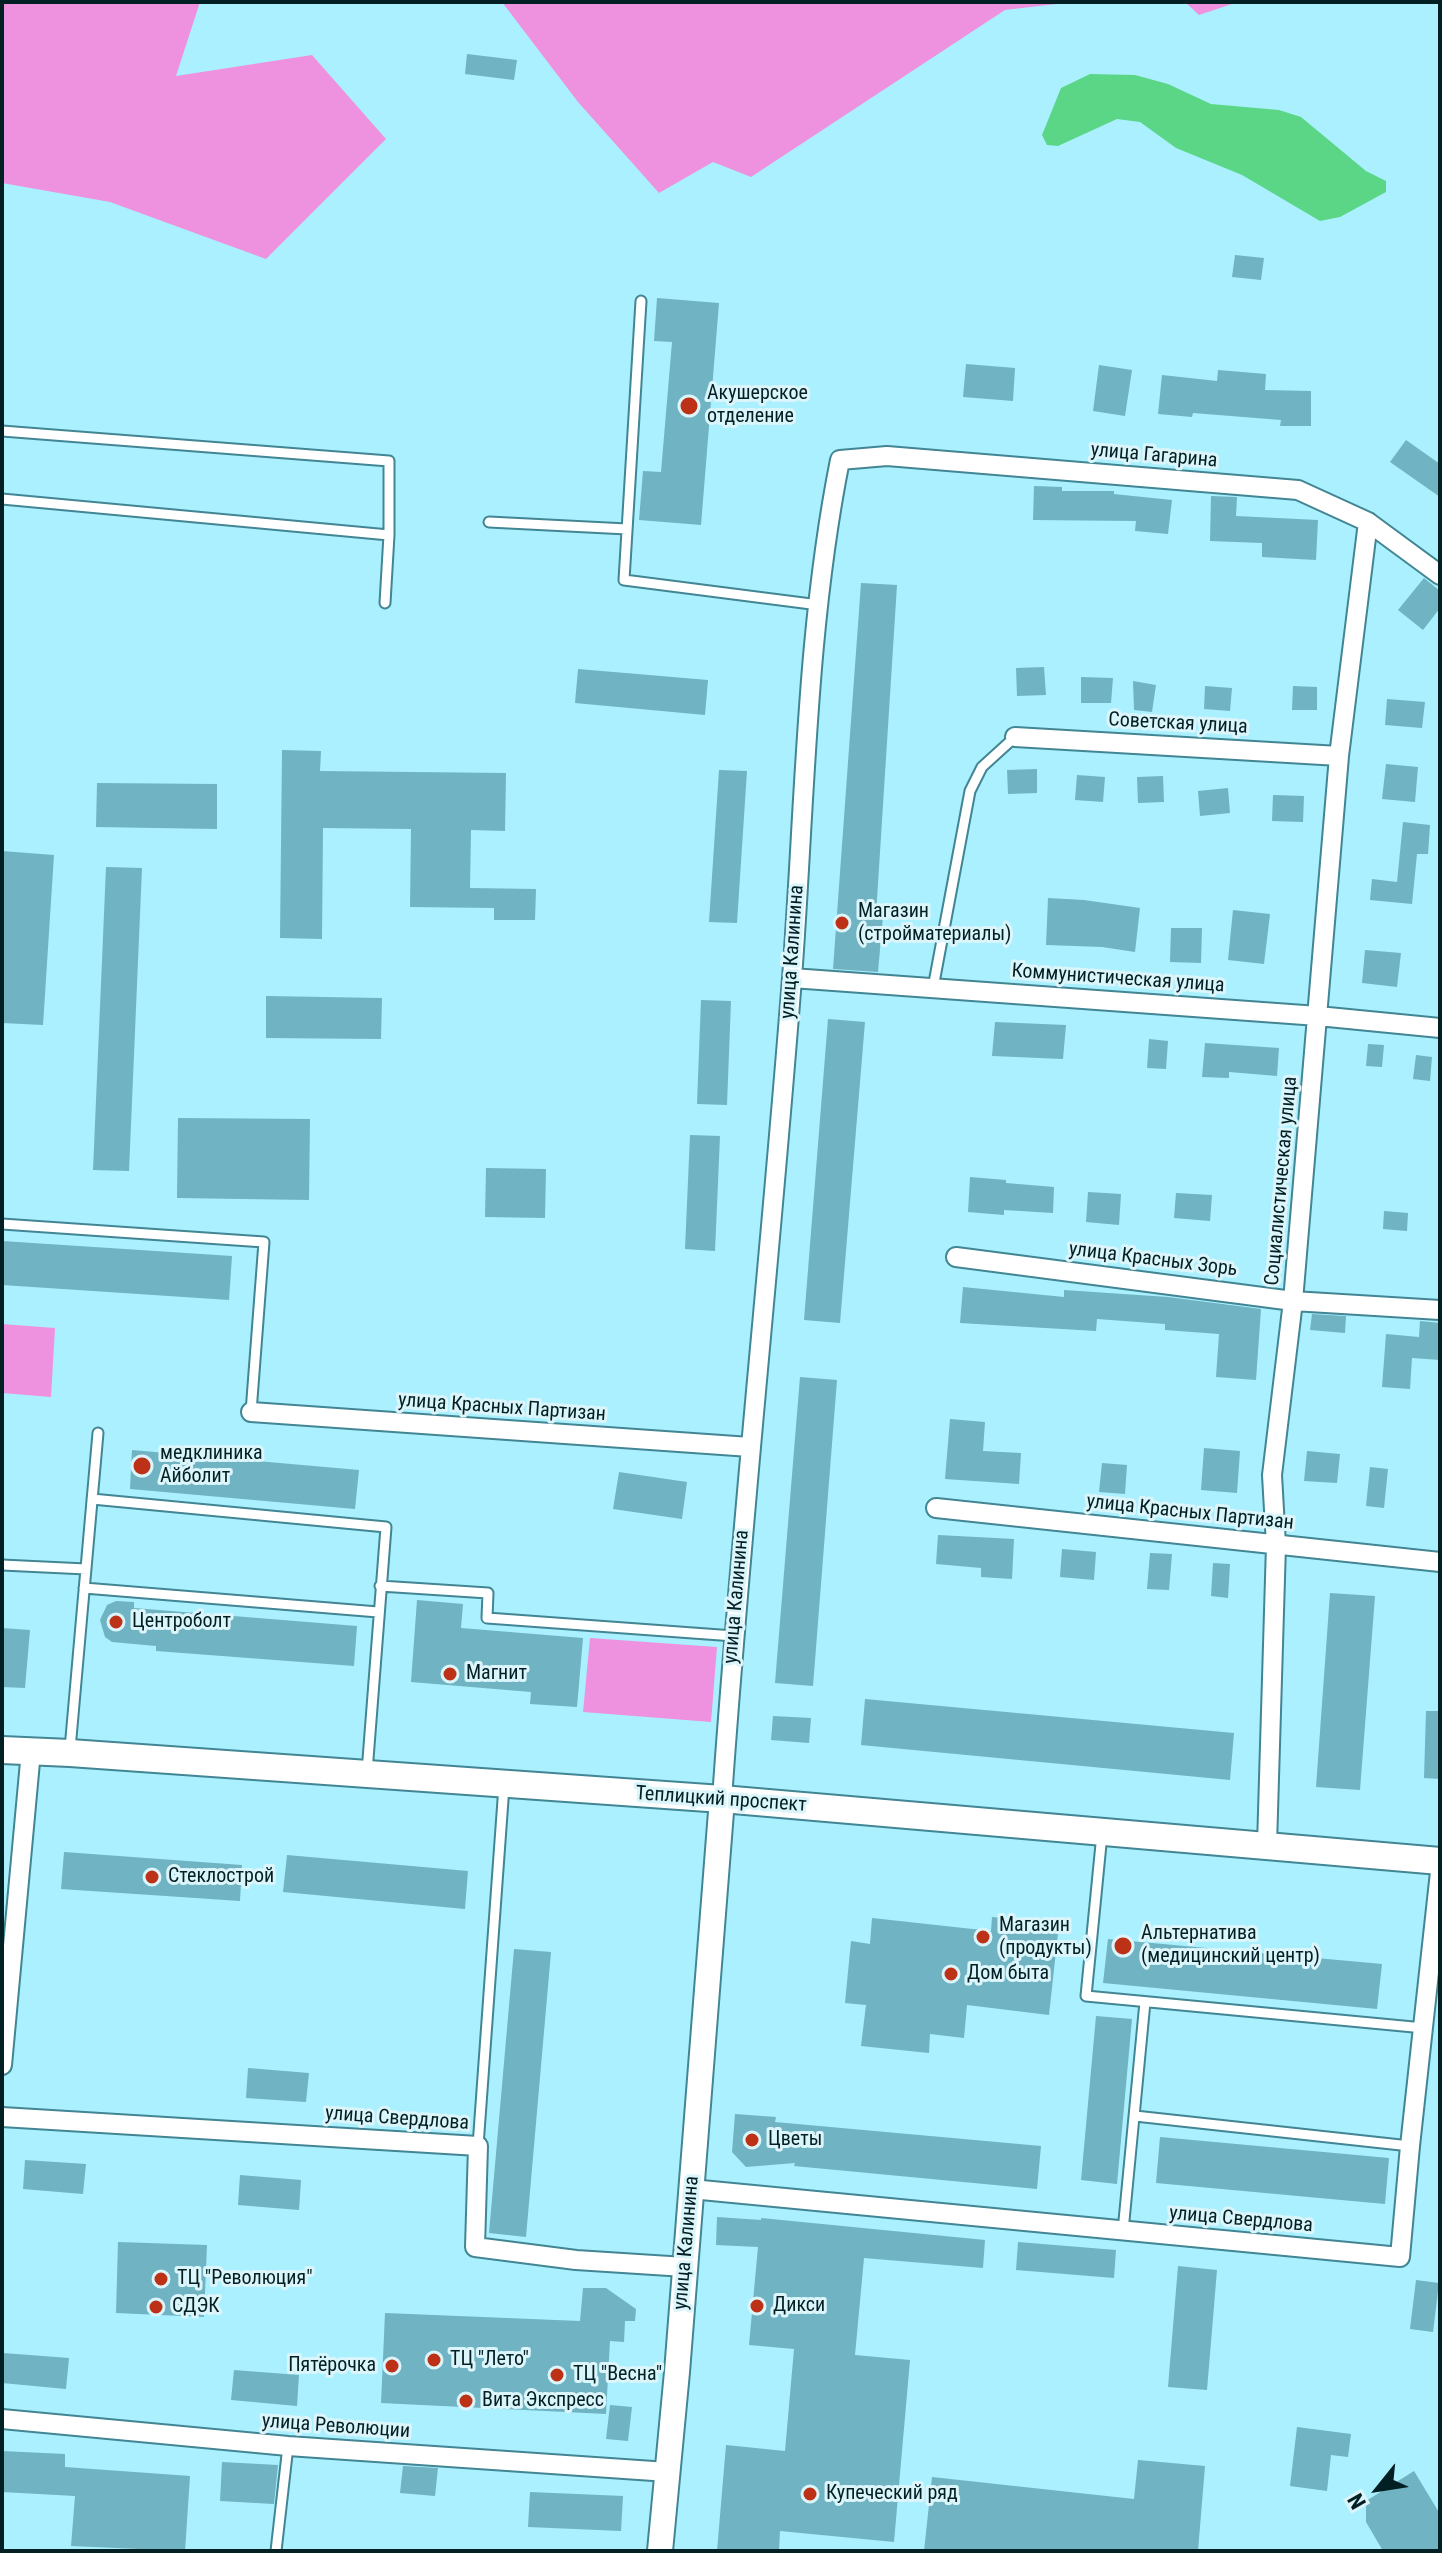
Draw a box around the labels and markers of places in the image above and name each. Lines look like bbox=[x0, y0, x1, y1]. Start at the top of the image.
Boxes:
place label: Акушерское отделение bbox=[707, 382, 808, 429]
marker: Акушерское отделение bbox=[678, 395, 700, 417]
place label: Магазин (стройматериалы) bbox=[858, 900, 1011, 947]
marker: Магазин (стройматериалы) bbox=[833, 914, 851, 932]
place label: медклиника Айболит bbox=[160, 1442, 263, 1489]
marker: медклиника Айболит bbox=[131, 1455, 153, 1477]
place label: Центроболт bbox=[132, 1610, 231, 1634]
marker: Центроболт bbox=[107, 1613, 125, 1631]
place label: Магнит bbox=[466, 1662, 527, 1686]
marker: Магнит bbox=[441, 1665, 459, 1683]
place label: Стеклострой bbox=[168, 1865, 274, 1889]
marker: Стеклострой bbox=[143, 1868, 161, 1886]
place label: Магазин (продукты) bbox=[999, 1914, 1092, 1961]
place label: Альтернатива (медицинский центр) bbox=[1141, 1922, 1320, 1969]
marker: Магазин (продукты) bbox=[974, 1928, 992, 1946]
marker: Альтернатива (медицинский центр) bbox=[1112, 1935, 1134, 1957]
place label: Дом быта bbox=[967, 1962, 1049, 1986]
marker: Дом быта bbox=[942, 1965, 960, 1983]
place label: Цветы bbox=[768, 2128, 822, 2152]
marker: Цветы bbox=[743, 2131, 761, 2149]
place label: ТЦ "Революция" bbox=[177, 2267, 313, 2291]
marker: ТЦ "Революция" bbox=[152, 2270, 170, 2288]
place label: Дикси bbox=[773, 2294, 825, 2318]
place label: СДЭК bbox=[172, 2295, 220, 2319]
marker: Дикси bbox=[748, 2297, 766, 2315]
marker: СДЭК bbox=[147, 2298, 165, 2316]
place label: ТЦ "Лето" bbox=[450, 2348, 529, 2372]
marker: ТЦ "Лето" bbox=[425, 2351, 443, 2369]
place label: Пятёрочка bbox=[288, 2354, 376, 2378]
marker: Пятёрочка bbox=[383, 2357, 401, 2375]
place label: ТЦ "Весна" bbox=[573, 2363, 662, 2387]
marker: ТЦ "Весна" bbox=[548, 2366, 566, 2384]
place label: Вита Экспресс bbox=[482, 2389, 604, 2413]
marker: Вита Экспресс bbox=[457, 2392, 475, 2410]
place label: Купеческий ряд bbox=[826, 2482, 958, 2506]
marker: Купеческий ряд bbox=[801, 2485, 819, 2503]

